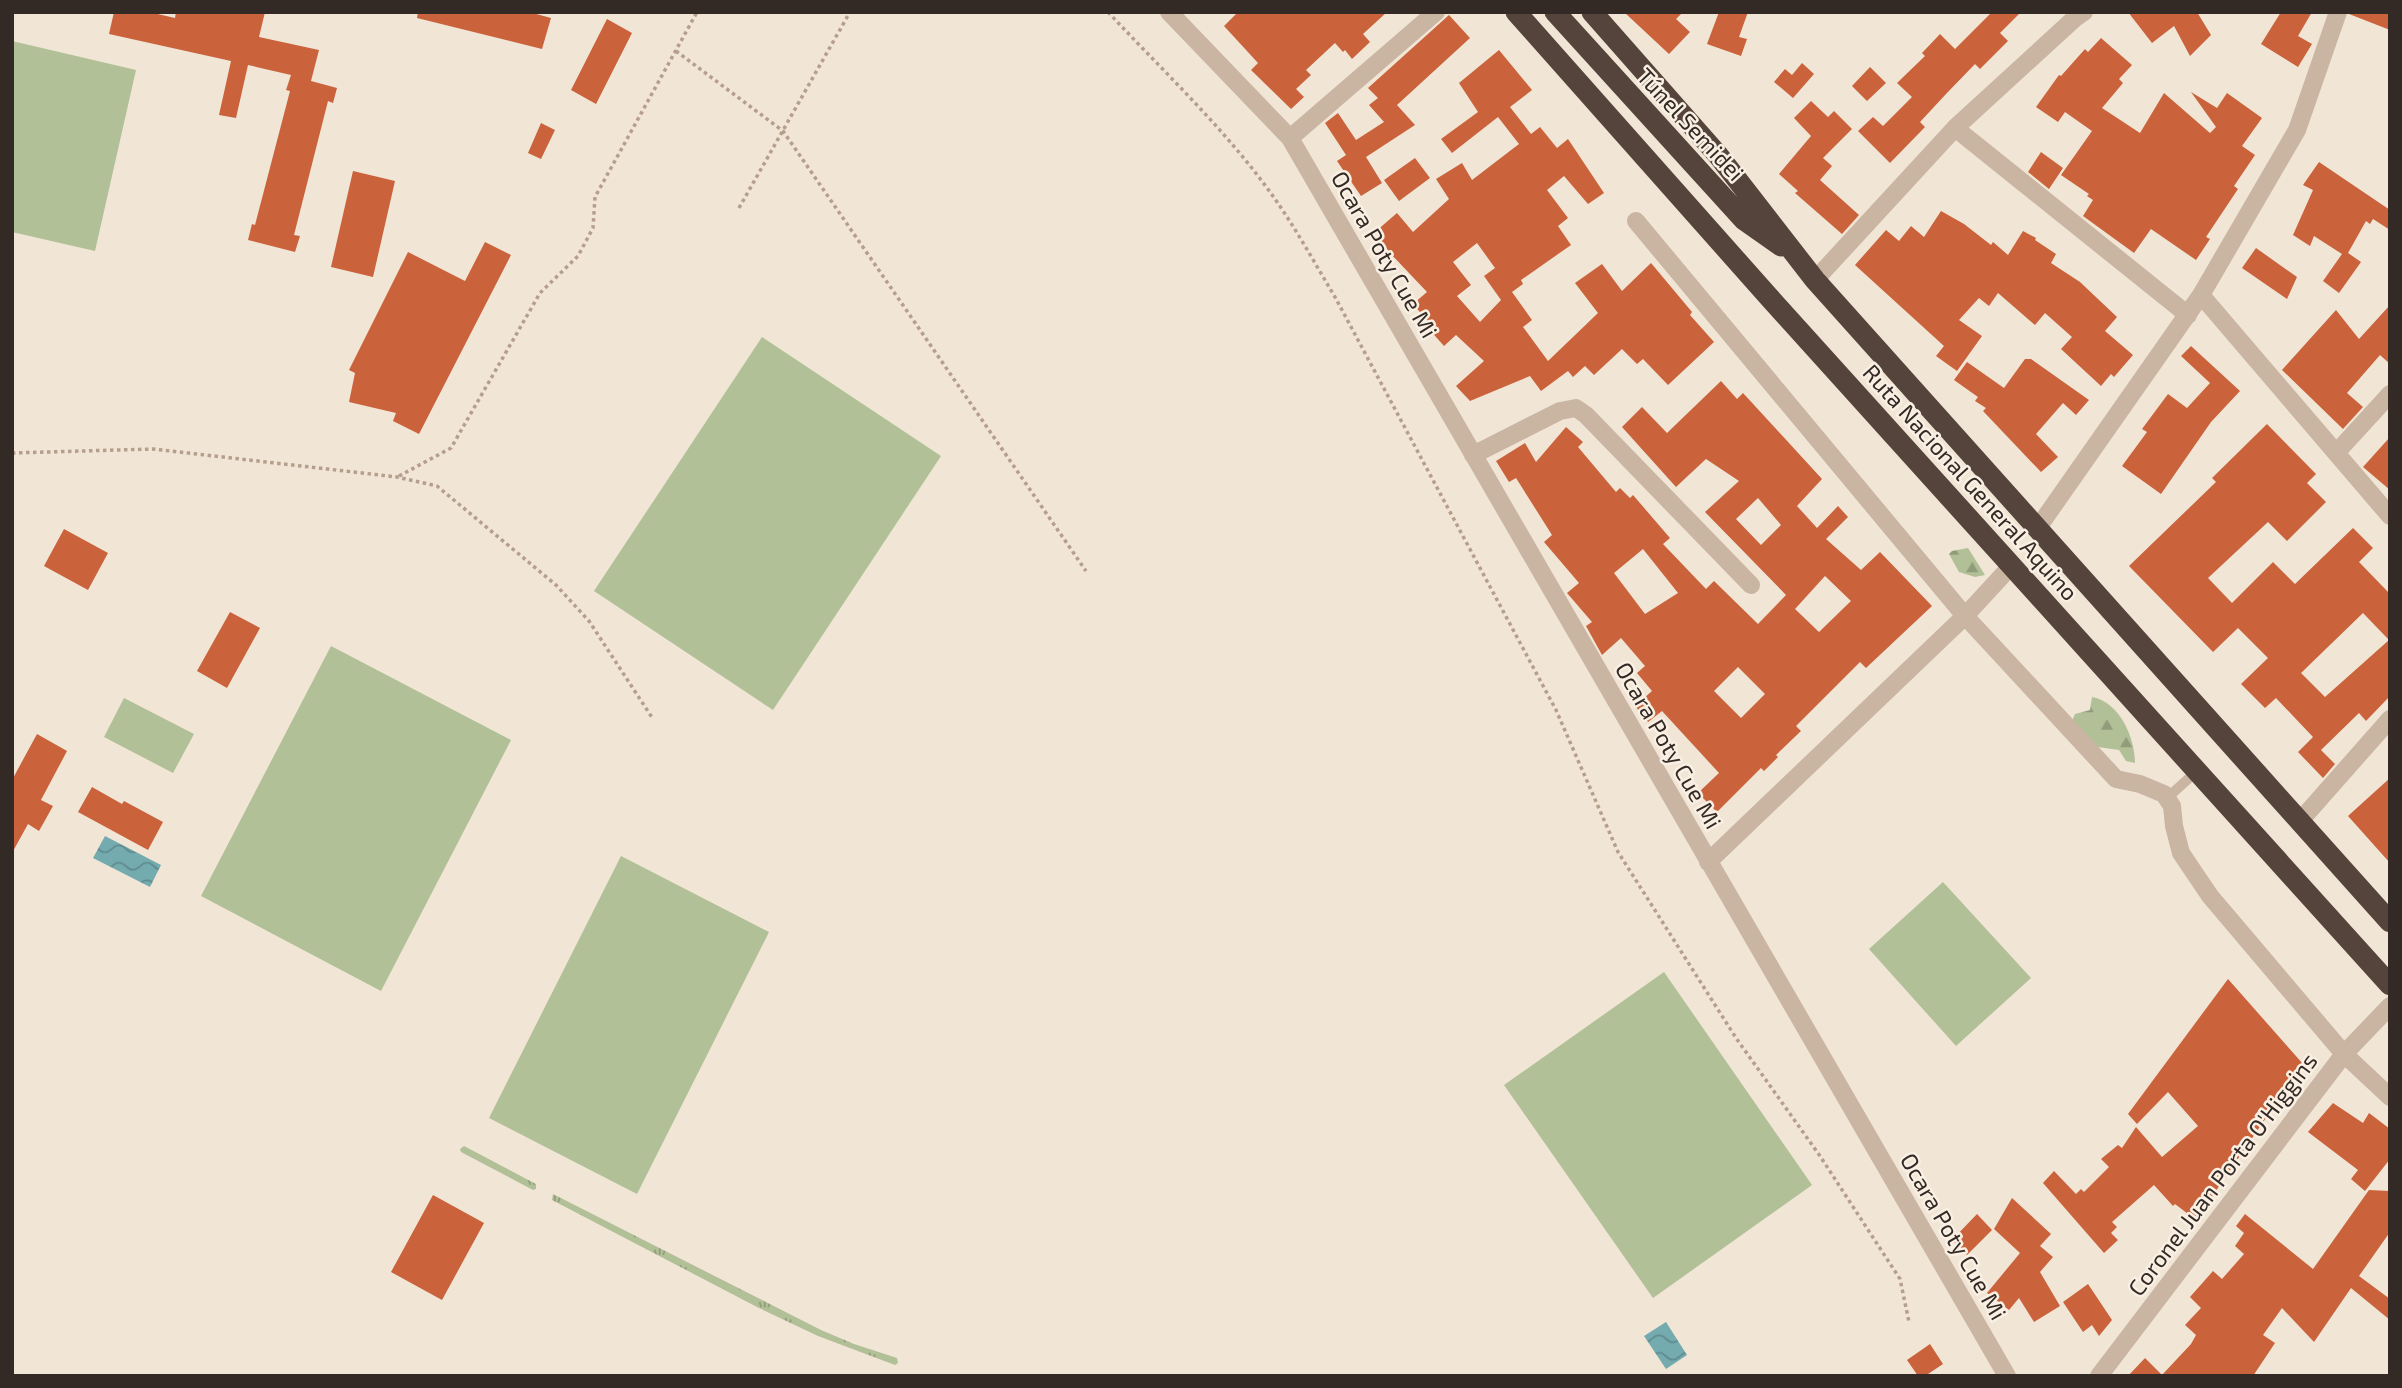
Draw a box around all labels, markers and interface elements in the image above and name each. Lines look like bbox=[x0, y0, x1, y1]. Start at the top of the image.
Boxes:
street label: Túnel Semidei bbox=[1632, 62, 1750, 186]
street label: Ocara Poty Cue Mi bbox=[1326, 166, 1444, 342]
street label: Ruta Nacional General Aquino bbox=[1858, 358, 2084, 606]
street label: Ocara Poty Cue Mi bbox=[1610, 657, 1728, 833]
street label: Coronel Juan Porta O'Higgins bbox=[2122, 1047, 2322, 1301]
street label: Ocara Poty Cue Mi bbox=[1895, 1148, 2013, 1324]

